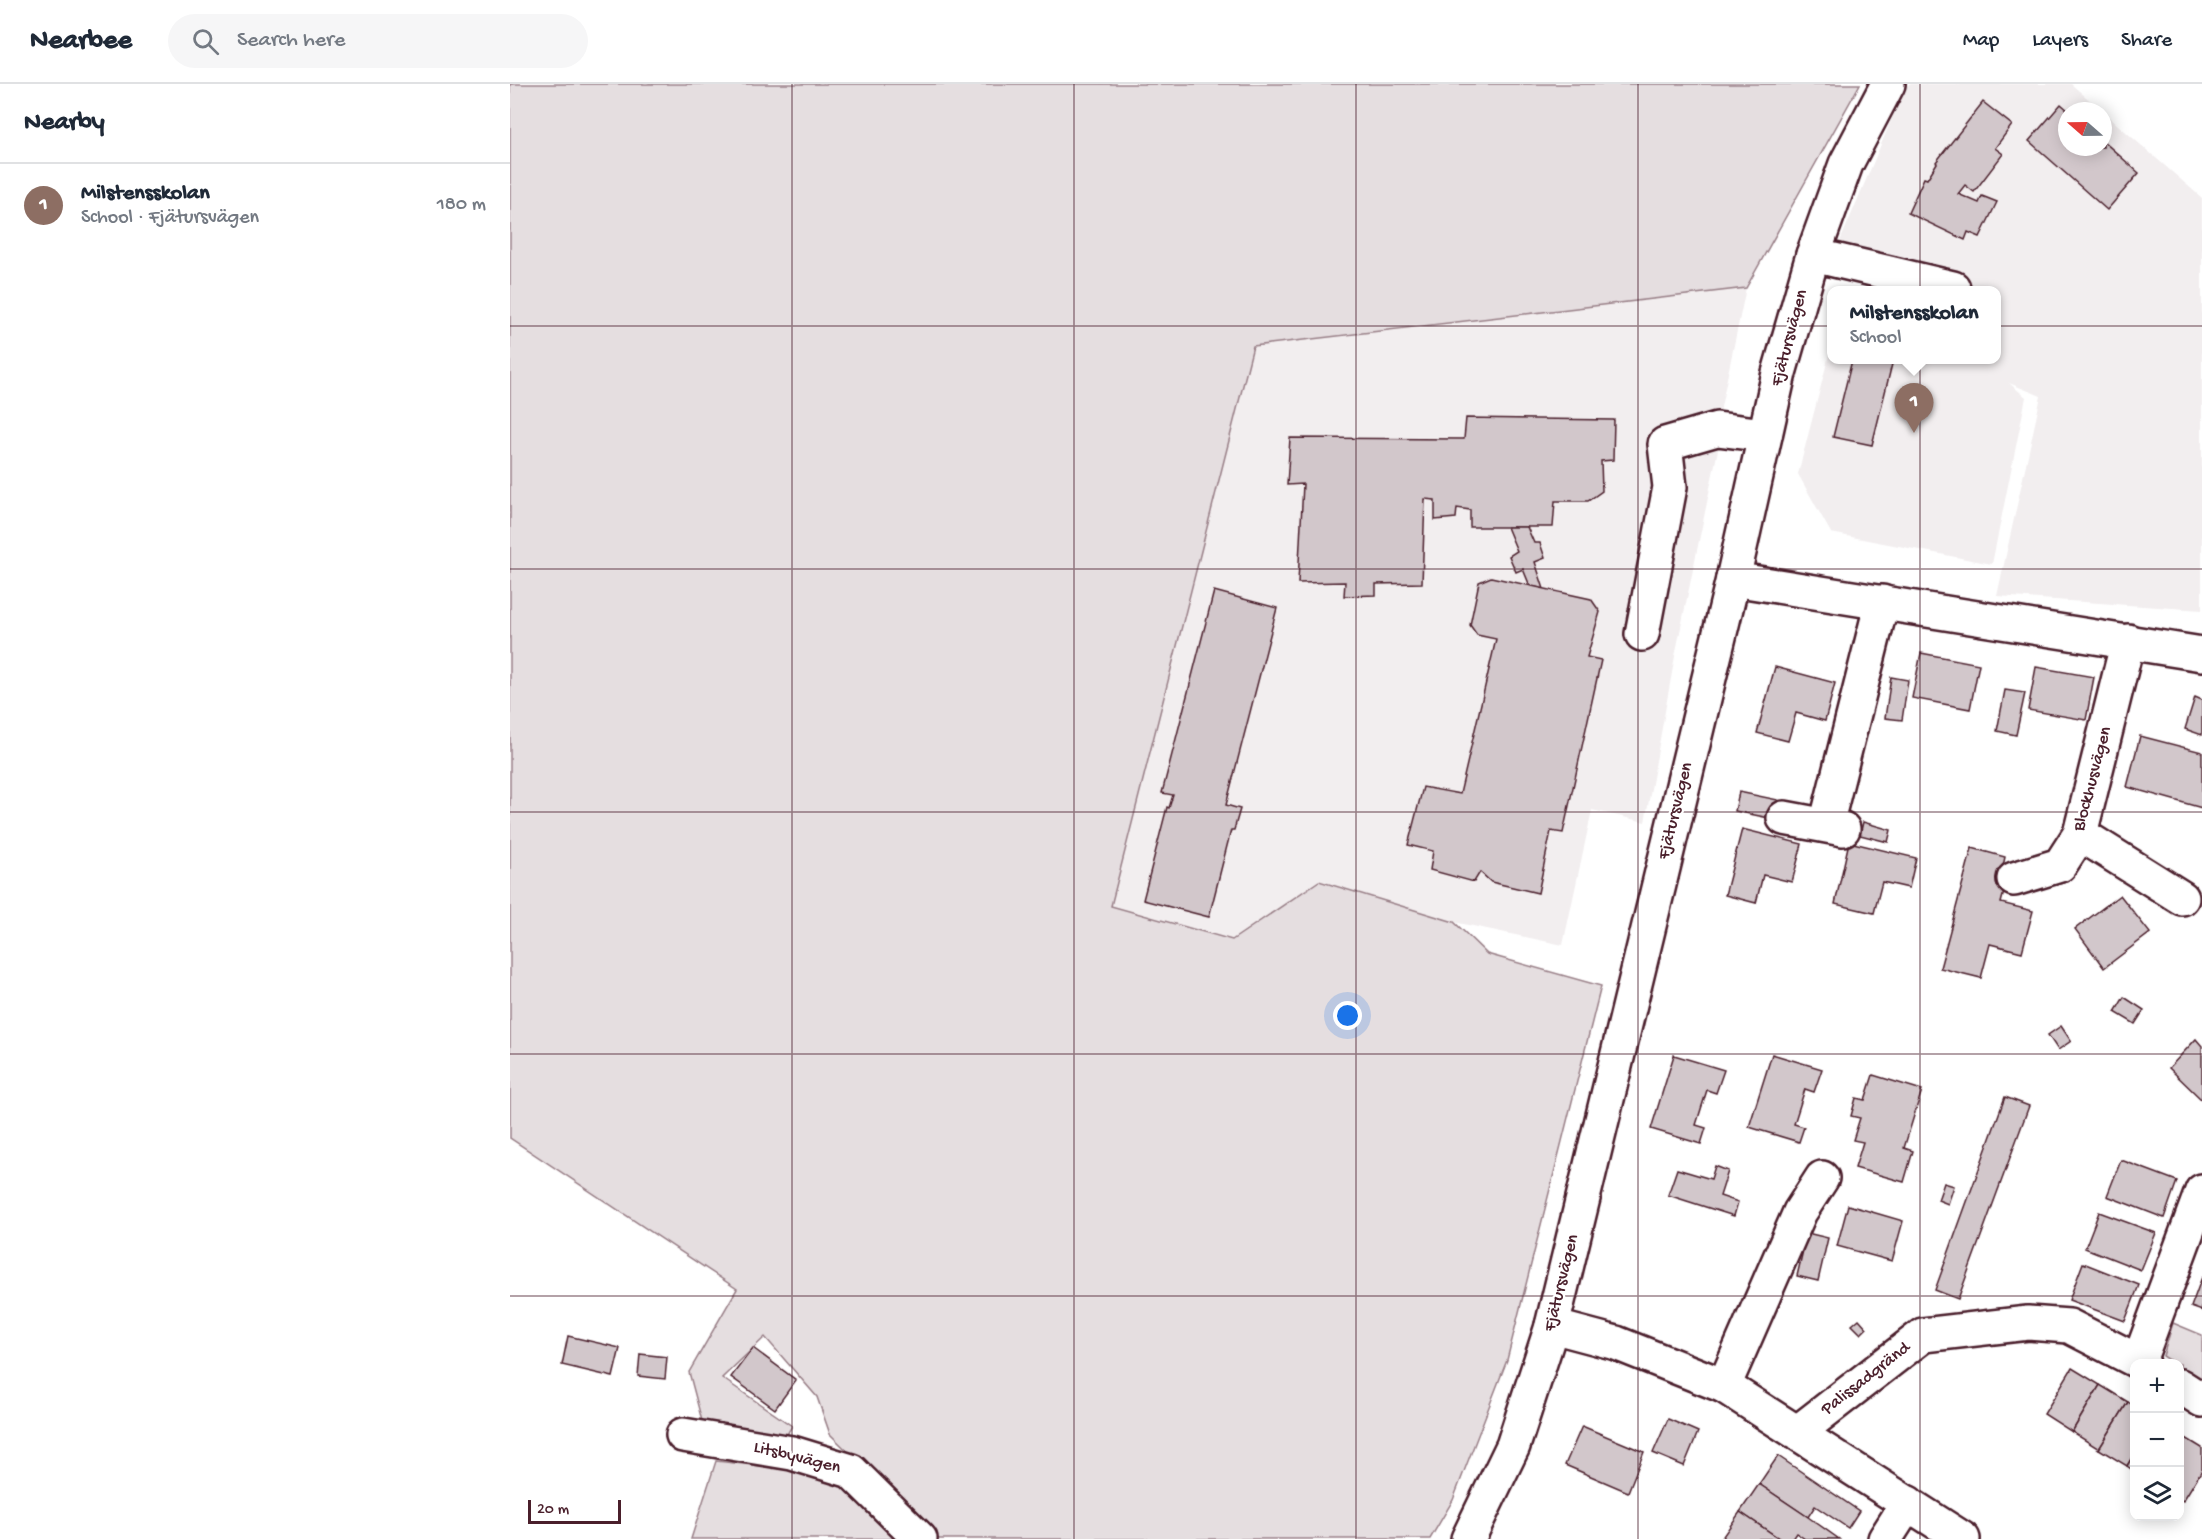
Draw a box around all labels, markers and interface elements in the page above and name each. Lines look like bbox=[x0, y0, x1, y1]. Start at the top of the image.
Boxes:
search box bbox=[168, 14, 588, 68]
text: Nearbee bbox=[30, 25, 132, 58]
icon: search bbox=[189, 25, 222, 58]
text: Search here bbox=[237, 28, 345, 54]
text: Map bbox=[1963, 29, 1999, 54]
text: Layers bbox=[2032, 29, 2088, 54]
text: Share bbox=[2121, 29, 2172, 54]
north arrow bbox=[2058, 102, 2112, 156]
text: Nearby bbox=[24, 108, 105, 139]
text: Milstensskolan bbox=[81, 181, 210, 207]
text: 1 bbox=[39, 194, 48, 217]
text: 180 m bbox=[437, 194, 486, 217]
text: School · Fjätursvägen bbox=[81, 207, 259, 230]
popup bbox=[1827, 286, 2001, 364]
street label: Fjätursvägen bbox=[1767, 287, 1813, 390]
text: Milstensskolan bbox=[1850, 301, 1978, 327]
text: School bbox=[1850, 327, 1902, 350]
pin: 1 bbox=[1894, 384, 1934, 433]
street label: Blockhusvägen bbox=[2069, 724, 2117, 835]
street label: Fjätursvägen bbox=[1654, 760, 1698, 863]
your location bbox=[1333, 1001, 1362, 1030]
street label: Fjätursvägen bbox=[1540, 1232, 1584, 1335]
street label: Palissadgränd bbox=[1816, 1337, 1916, 1421]
map controls bbox=[2130, 1359, 2184, 1521]
button: + bbox=[2130, 1359, 2184, 1413]
button: − bbox=[2130, 1413, 2184, 1467]
street label: Litsbyvägen bbox=[751, 1437, 843, 1479]
button: layers bbox=[2130, 1467, 2184, 1521]
scale bar bbox=[528, 1497, 621, 1524]
text: 20 m bbox=[537, 1501, 569, 1520]

